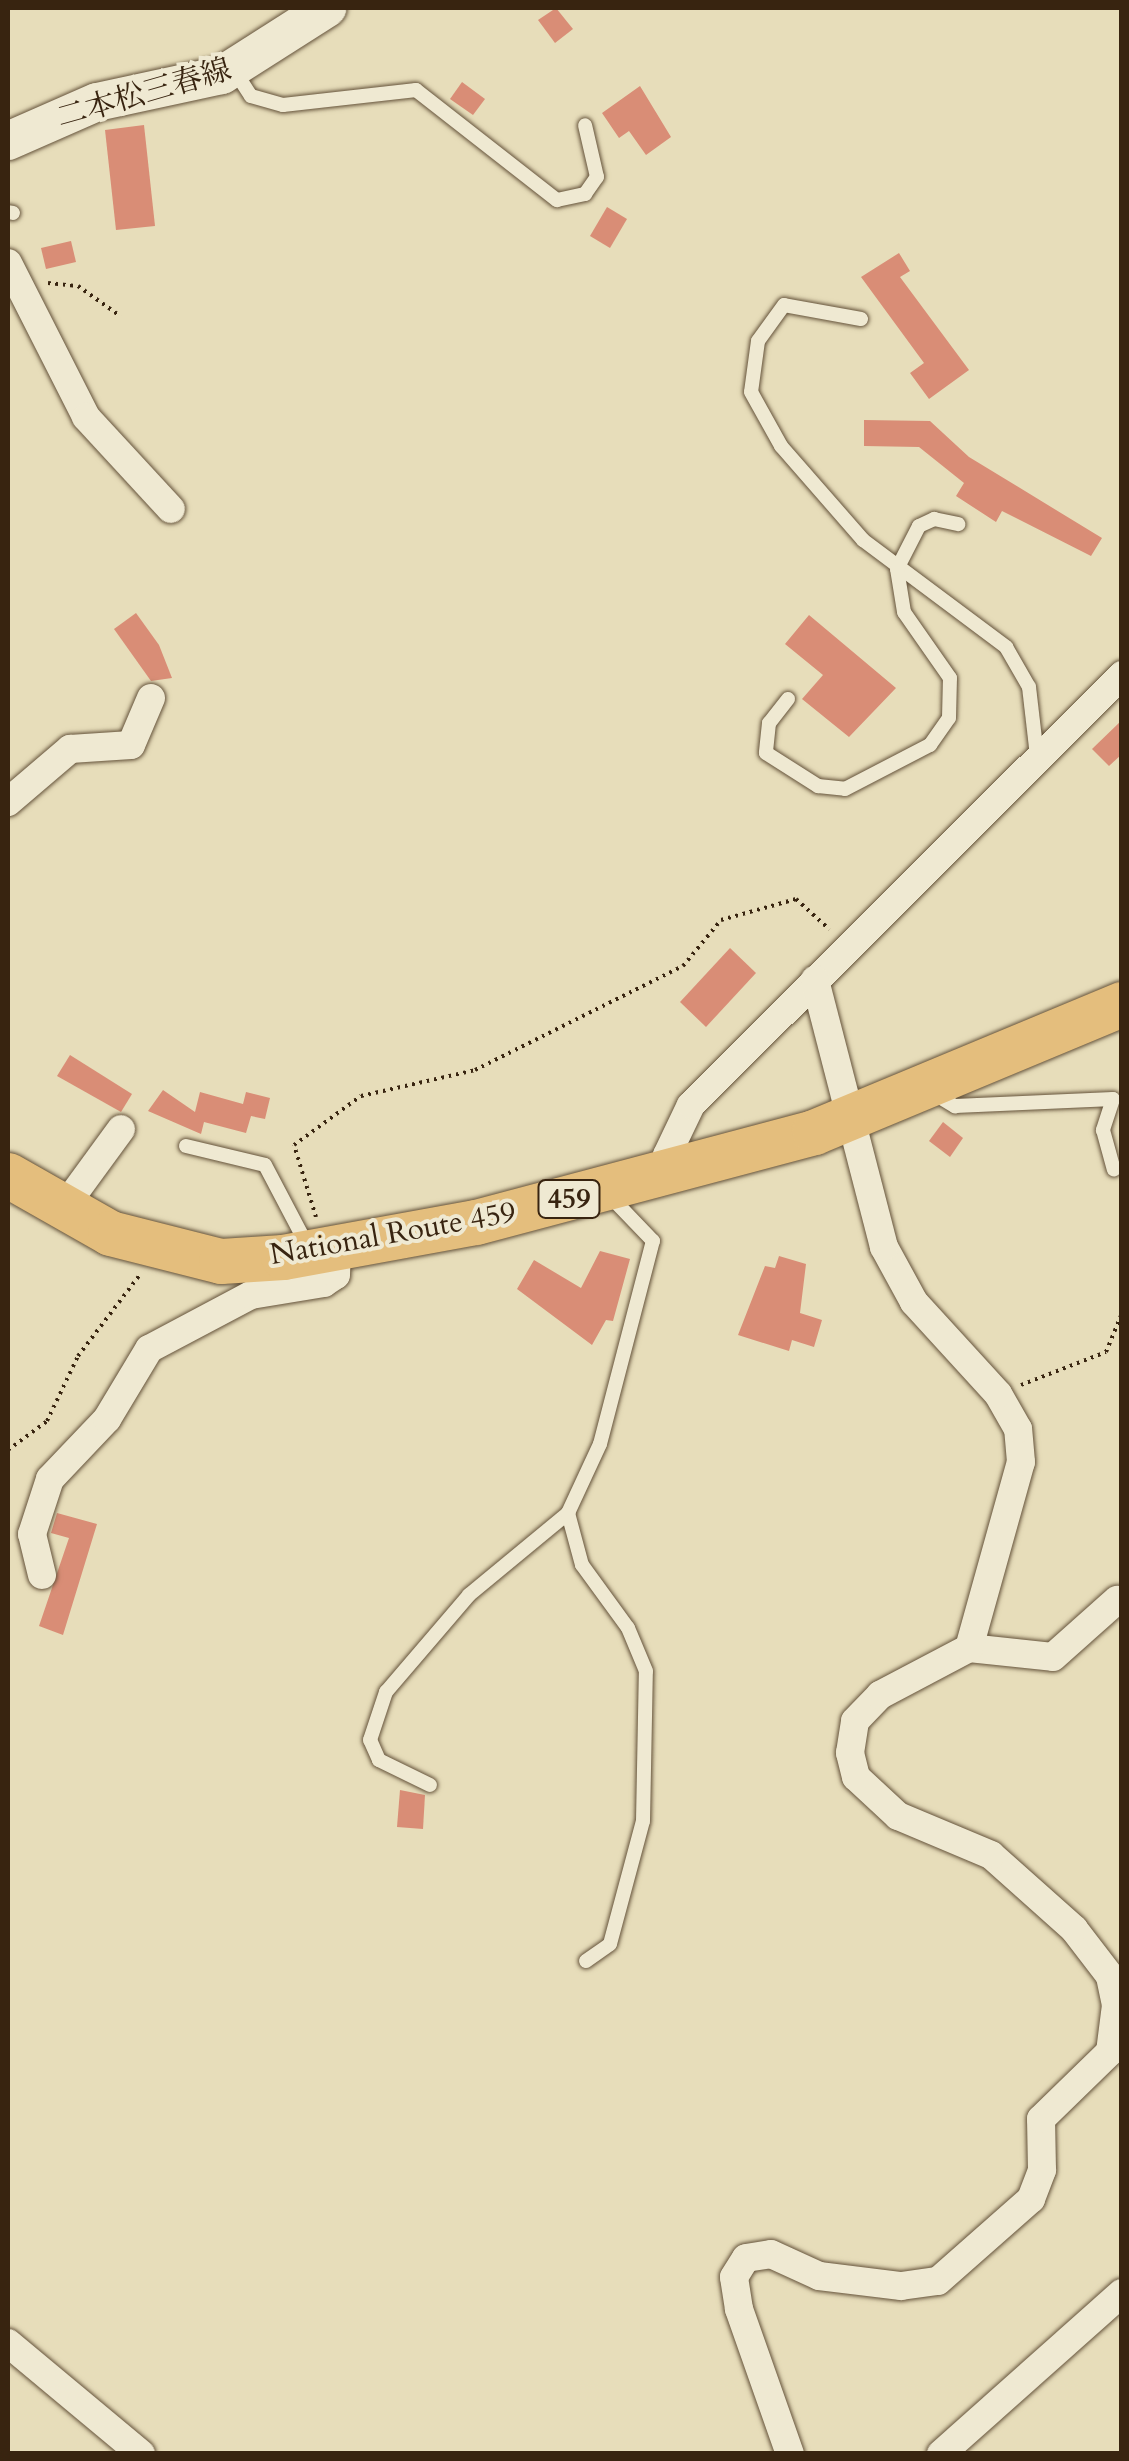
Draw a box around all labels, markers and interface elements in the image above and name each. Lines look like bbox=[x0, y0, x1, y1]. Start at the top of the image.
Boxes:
street label: 二本松三春線 bbox=[53, 52, 235, 136]
road number: 459 bbox=[536, 1176, 602, 1222]
street label: National Route 459 bbox=[267, 1195, 519, 1273]

